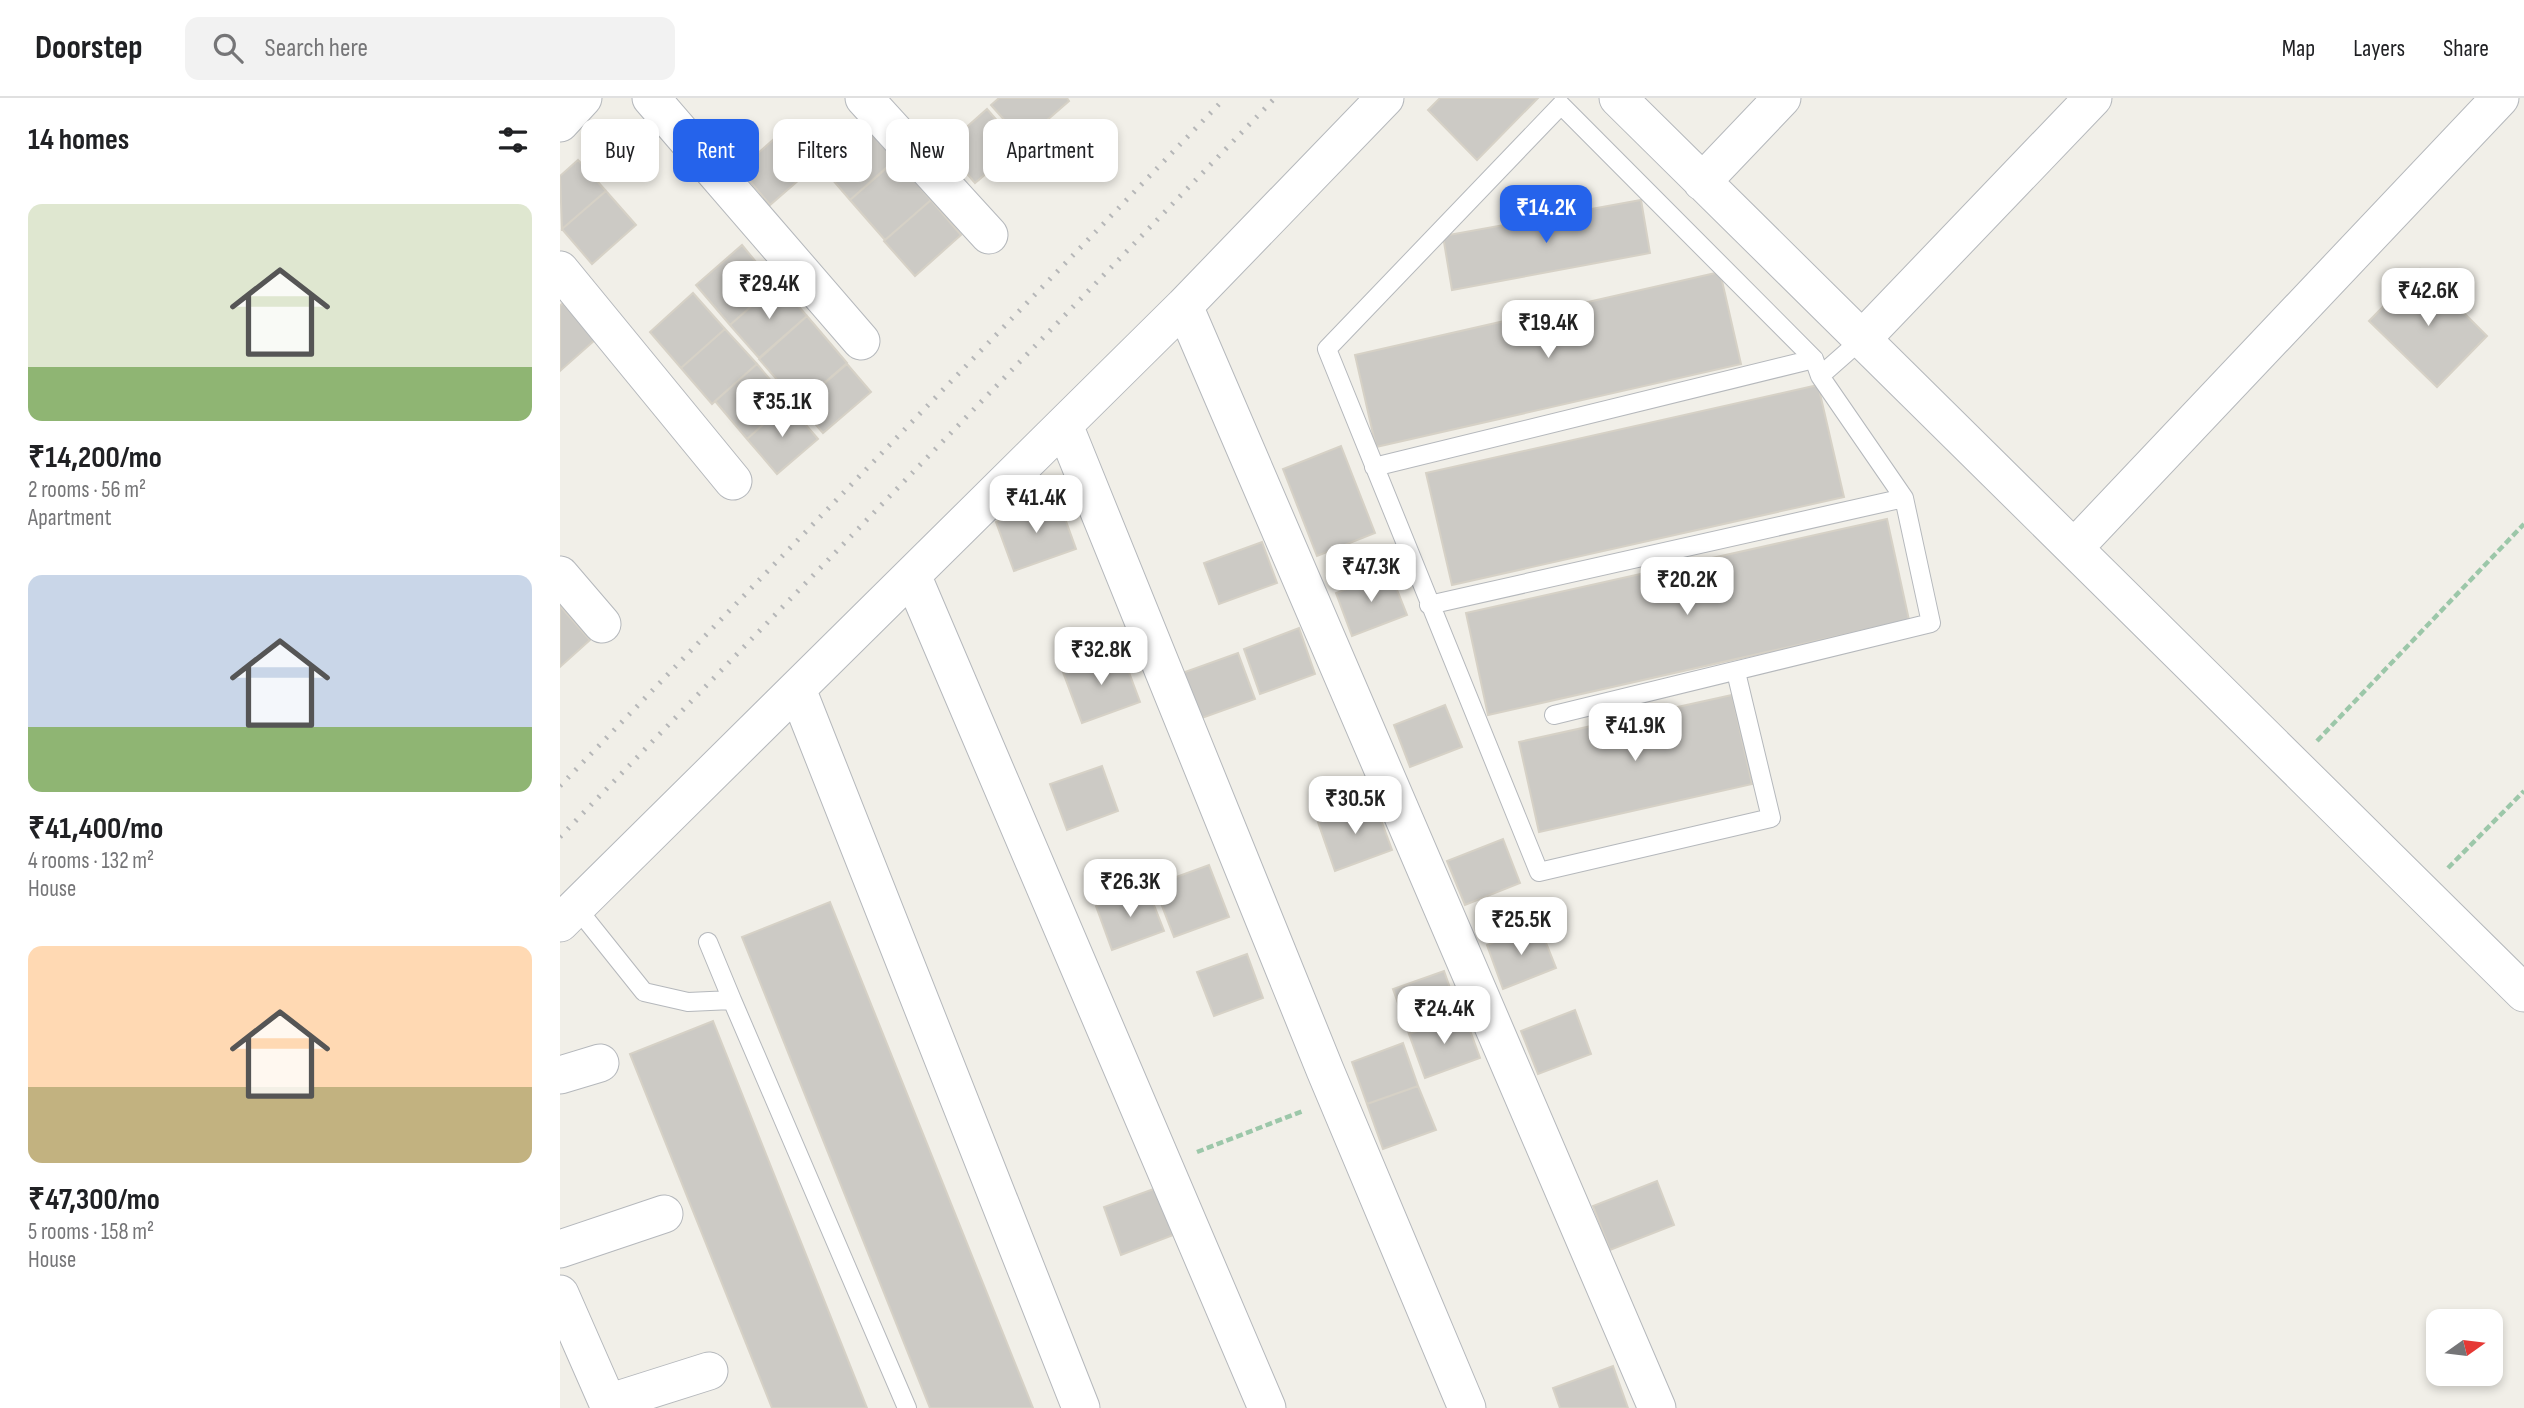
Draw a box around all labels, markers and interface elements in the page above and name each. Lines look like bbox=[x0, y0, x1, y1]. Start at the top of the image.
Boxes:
search box bbox=[185, 17, 675, 80]
text: Doorstep bbox=[35, 28, 143, 68]
icon: search bbox=[209, 29, 247, 67]
text: Search here bbox=[265, 33, 368, 64]
text: Map bbox=[2282, 34, 2315, 63]
text: Layers bbox=[2353, 34, 2405, 63]
text: Share bbox=[2443, 34, 2489, 63]
chip: Buy bbox=[581, 119, 659, 182]
chip: Rent bbox=[673, 119, 759, 182]
chip: Filters bbox=[773, 119, 872, 182]
chip: New bbox=[886, 119, 969, 182]
chip: Apartment bbox=[983, 119, 1118, 182]
icon: filters bbox=[494, 121, 532, 159]
text: 14 homes bbox=[28, 122, 129, 158]
pin: ₹14.2K bbox=[1489, 186, 1603, 245]
text: ₹14.2K bbox=[1516, 194, 1576, 222]
icon: home bbox=[217, 249, 343, 375]
pin: ₹29.4K bbox=[712, 262, 826, 321]
pin: ₹42.6K bbox=[2371, 268, 2485, 328]
text: ₹29.4K bbox=[738, 270, 800, 298]
text: ₹42.6K bbox=[2398, 277, 2458, 305]
pin: ₹19.4K bbox=[1491, 300, 1605, 360]
text: ₹19.4K bbox=[1518, 309, 1578, 337]
pin: ₹35.1K bbox=[725, 380, 839, 439]
text: ₹35.1K bbox=[752, 388, 812, 416]
text: ₹14,200/mo bbox=[28, 440, 162, 476]
text: 2 rooms · 56 m² bbox=[28, 476, 146, 504]
pin: ₹41.4K bbox=[979, 476, 1093, 535]
text: ₹41.4K bbox=[1006, 484, 1066, 512]
text: Apartment bbox=[28, 504, 112, 532]
pin: ₹47.3K bbox=[1314, 545, 1428, 604]
text: ₹47.3K bbox=[1342, 553, 1400, 581]
pin: ₹20.2K bbox=[1630, 558, 1744, 617]
text: ₹20.2K bbox=[1657, 566, 1717, 594]
icon: home bbox=[217, 620, 343, 746]
pin: ₹32.8K bbox=[1044, 628, 1158, 687]
text: ₹32.8K bbox=[1071, 636, 1131, 664]
pin: ₹41.9K bbox=[1578, 704, 1692, 763]
text: ₹41.9K bbox=[1605, 712, 1665, 740]
pin: ₹30.5K bbox=[1298, 776, 1412, 836]
text: ₹30.5K bbox=[1325, 785, 1385, 813]
text: ₹41,400/mo bbox=[28, 811, 163, 847]
text: 4 rooms · 132 m² bbox=[28, 847, 154, 875]
pin: ₹26.3K bbox=[1073, 860, 1187, 919]
text: ₹26.3K bbox=[1100, 868, 1160, 896]
text: House bbox=[28, 875, 76, 903]
pin: ₹25.5K bbox=[1464, 898, 1578, 957]
text: ₹25.5K bbox=[1491, 906, 1551, 934]
pin: ₹24.4K bbox=[1387, 986, 1501, 1046]
icon: home bbox=[217, 991, 343, 1117]
text: ₹24.4K bbox=[1413, 995, 1475, 1023]
text: ₹47,300/mo bbox=[28, 1182, 160, 1218]
text: 5 rooms · 158 m² bbox=[28, 1218, 154, 1246]
text: House bbox=[28, 1246, 76, 1274]
north arrow bbox=[2426, 1309, 2502, 1386]
map controls bbox=[2426, 1309, 2503, 1386]

